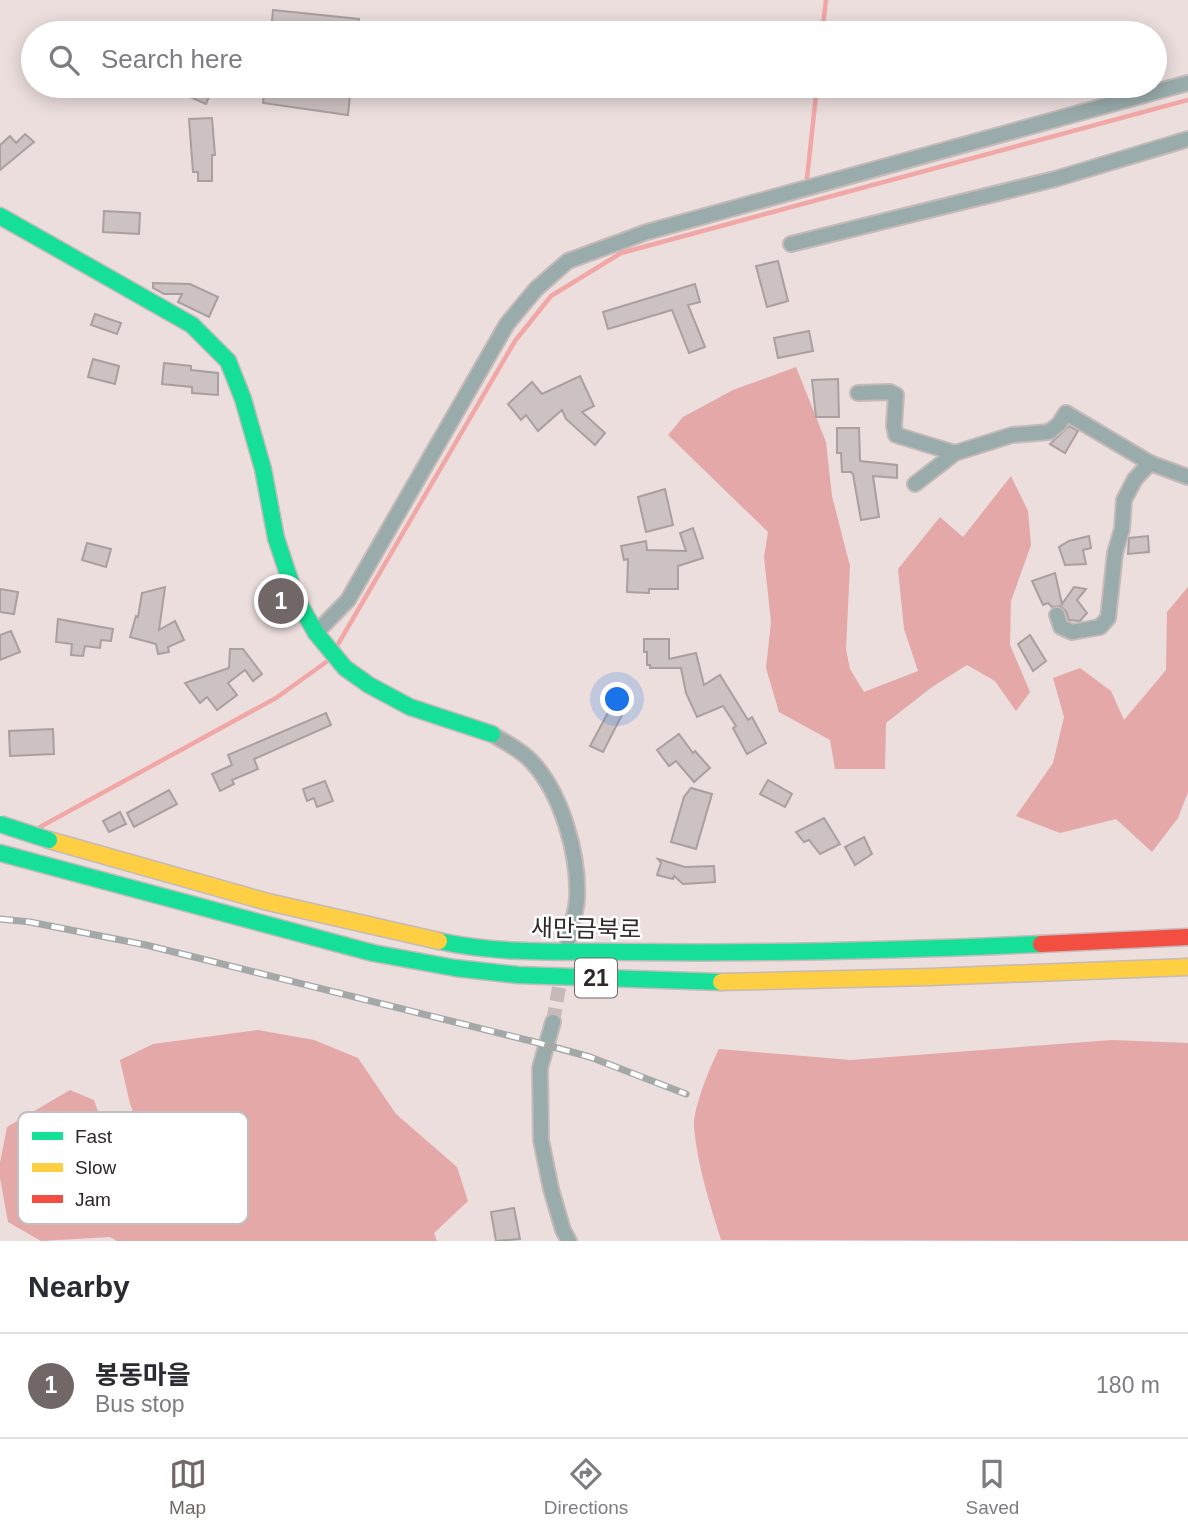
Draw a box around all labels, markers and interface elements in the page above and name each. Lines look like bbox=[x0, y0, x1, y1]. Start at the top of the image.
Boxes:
search box bbox=[21, 21, 1167, 98]
icon: search bbox=[45, 41, 83, 79]
text: Search here bbox=[101, 44, 243, 74]
pin: 1 bbox=[258, 575, 304, 627]
your location bbox=[600, 682, 634, 716]
street label: 새만금북로 bbox=[531, 914, 641, 943]
road number: 21 bbox=[575, 959, 617, 998]
legend bbox=[18, 1112, 248, 1224]
text: Fast bbox=[75, 1126, 113, 1147]
text: Slow bbox=[75, 1157, 116, 1178]
text: Jam bbox=[75, 1189, 111, 1210]
text: Nearby bbox=[28, 1270, 130, 1303]
text: 봉동마을 bbox=[95, 1360, 191, 1390]
text: 1 bbox=[45, 1372, 57, 1398]
text: 180 m bbox=[1096, 1372, 1160, 1398]
text: Bus stop bbox=[95, 1391, 185, 1417]
tab: Map bbox=[169, 1455, 207, 1519]
tab: Directions bbox=[544, 1455, 628, 1519]
tab: Saved bbox=[965, 1455, 1019, 1519]

